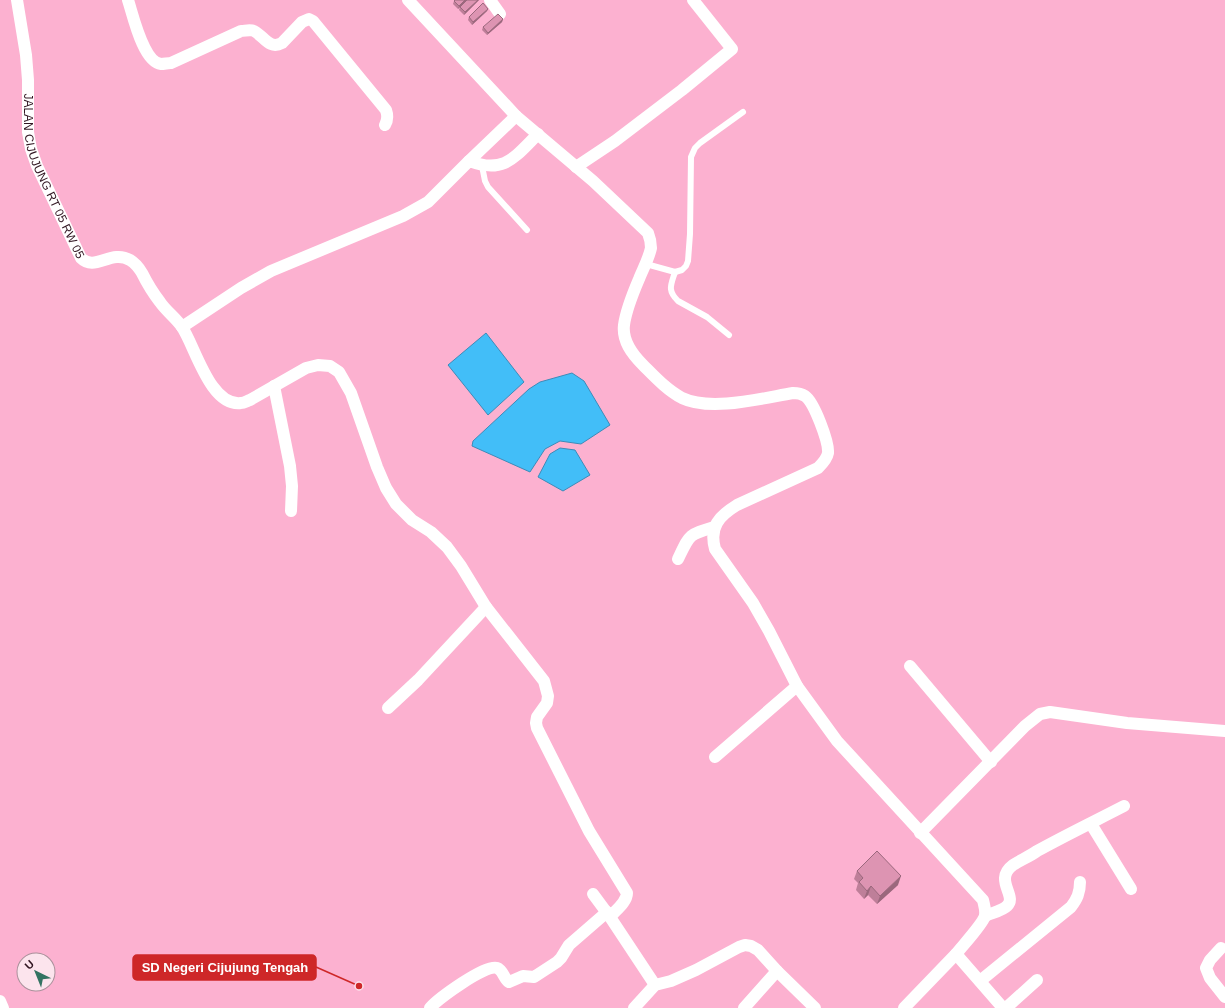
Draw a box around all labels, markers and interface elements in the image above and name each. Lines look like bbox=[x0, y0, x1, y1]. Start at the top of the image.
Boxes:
street label: JALAN CIJUJUNG RT 05 RW 05 bbox=[21, 93, 87, 261]
north arrow bbox=[16, 952, 56, 992]
callout: SD Negeri Cijujung Tengah bbox=[133, 955, 316, 980]
text: U bbox=[22, 958, 36, 972]
text: SD Negeri Cijujung Tengah bbox=[142, 960, 308, 975]

